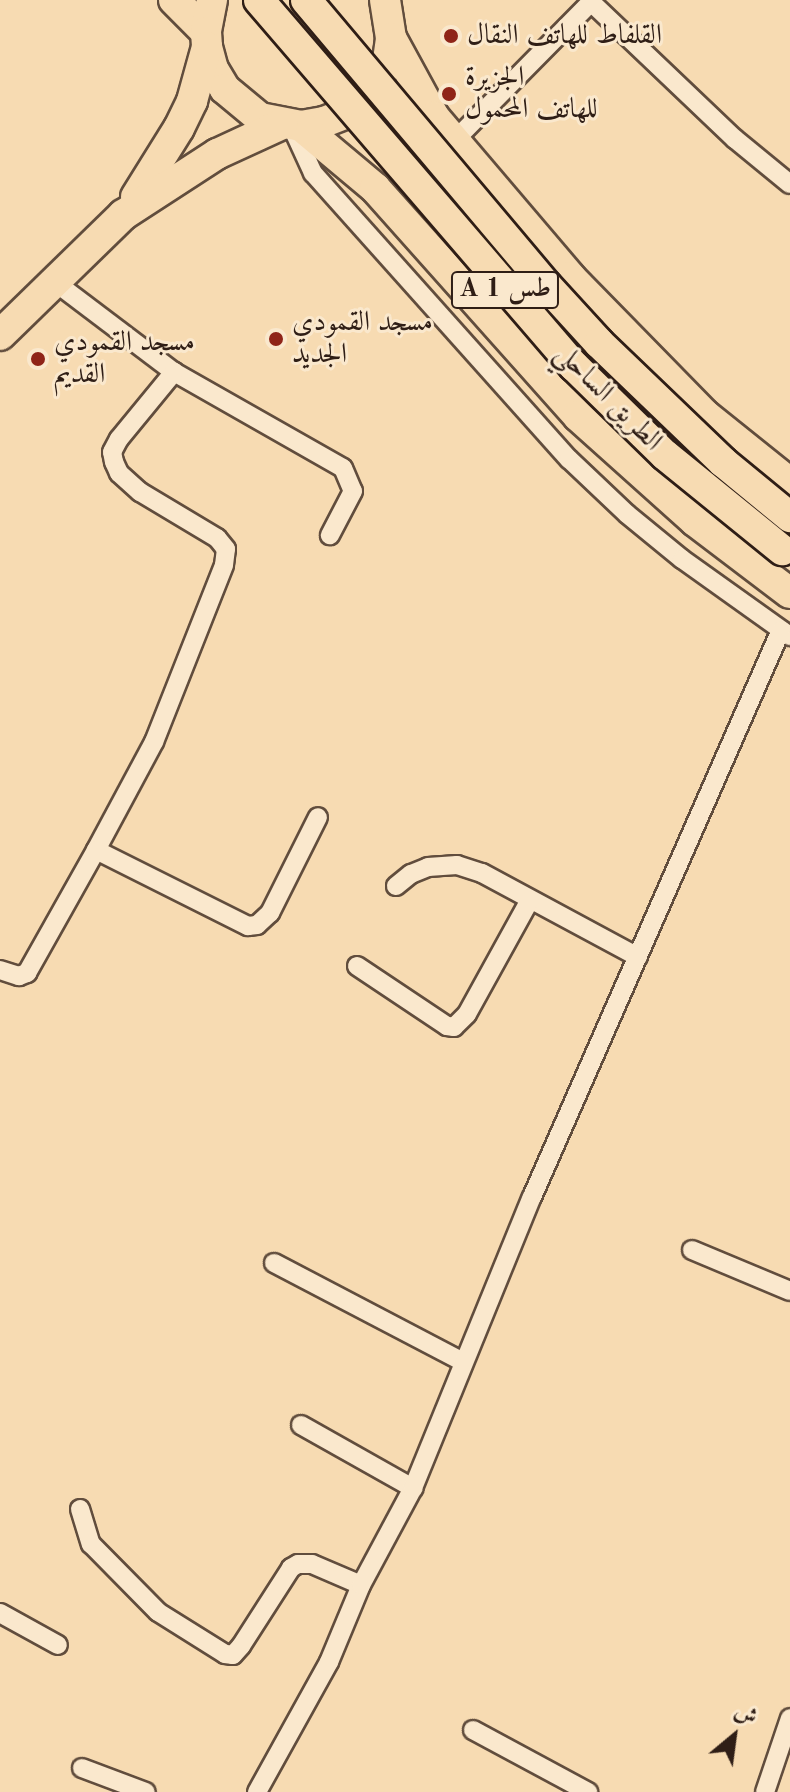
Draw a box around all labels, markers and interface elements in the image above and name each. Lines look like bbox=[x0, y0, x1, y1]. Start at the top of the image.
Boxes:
place label: القلفاط للهاتف النقال bbox=[467, 19, 662, 53]
marker: القلفاط للهاتف النقال bbox=[442, 27, 460, 45]
place label: الجزيرة للهاتف المحمول bbox=[465, 61, 598, 127]
marker: الجزيرة للهاتف المحمول bbox=[440, 85, 458, 103]
road number: A 1 طس bbox=[449, 268, 561, 312]
place label: مسجد القمودي الجديد bbox=[292, 306, 433, 372]
place label: مسجد القمودي القديم bbox=[54, 326, 195, 392]
marker: مسجد القمودي الجديد bbox=[267, 330, 285, 348]
street label: الطريق الساحلي bbox=[547, 337, 669, 459]
marker: مسجد القمودي القديم bbox=[29, 350, 47, 368]
north arrow bbox=[694, 1696, 774, 1776]
text: ش bbox=[731, 1700, 761, 1730]

